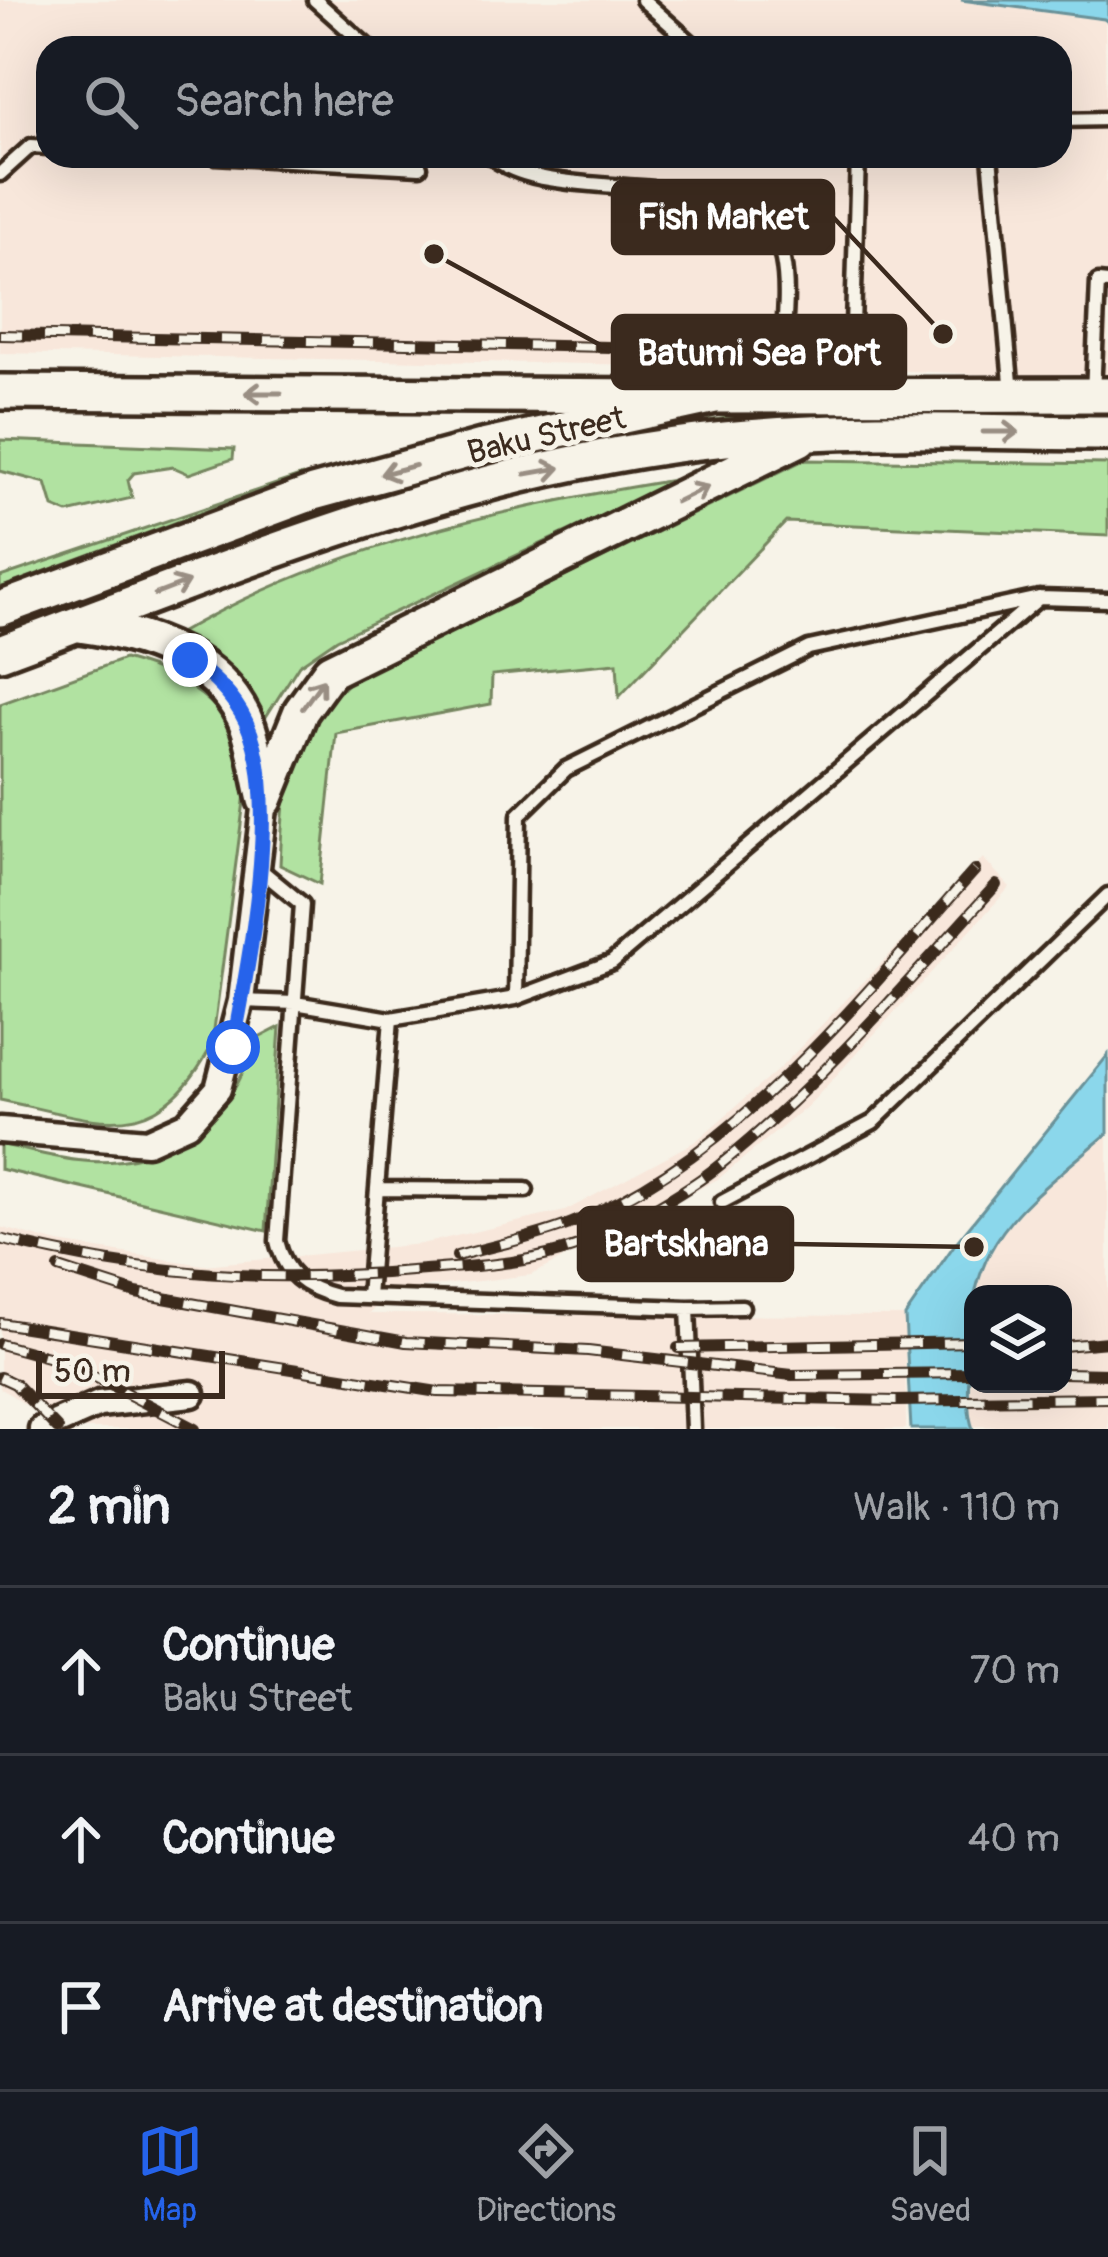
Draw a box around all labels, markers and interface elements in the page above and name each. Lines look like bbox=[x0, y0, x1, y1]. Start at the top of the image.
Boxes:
search box bbox=[36, 36, 1072, 168]
icon: search bbox=[78, 69, 144, 135]
text: Search here bbox=[174, 74, 394, 130]
callout: Fish Market bbox=[613, 181, 833, 253]
text: Fish Market bbox=[637, 195, 810, 240]
callout: Batumi Sea Port bbox=[613, 316, 905, 388]
text: Batumi Sea Port bbox=[637, 331, 882, 376]
one-way arrow bbox=[244, 382, 283, 404]
street label: Baku Street bbox=[463, 397, 630, 474]
one-way arrow bbox=[981, 421, 1020, 443]
one-way arrow bbox=[523, 459, 562, 482]
one-way arrow bbox=[380, 460, 418, 482]
one-way arrow bbox=[674, 481, 709, 504]
one-way arrow bbox=[152, 576, 189, 598]
route end bbox=[163, 633, 217, 687]
one-way arrow bbox=[300, 678, 325, 711]
route start bbox=[206, 1020, 260, 1074]
callout: Bartskhana bbox=[579, 1208, 792, 1280]
text: Bartskhana bbox=[603, 1222, 769, 1267]
map controls bbox=[964, 1285, 1072, 1393]
button: layers bbox=[964, 1285, 1072, 1393]
scale bar bbox=[36, 1345, 225, 1398]
text: 50 m bbox=[54, 1351, 131, 1392]
text: 2 min bbox=[48, 1475, 170, 1539]
text: Walk · 110 m bbox=[853, 1483, 1060, 1532]
text: Continue bbox=[162, 1618, 335, 1674]
icon: ahead bbox=[48, 1638, 114, 1704]
text: 70 m bbox=[970, 1646, 1060, 1695]
text: Baku Street bbox=[162, 1674, 352, 1723]
icon: ahead bbox=[48, 1806, 114, 1872]
text: Continue bbox=[162, 1811, 335, 1867]
text: 40 m bbox=[968, 1814, 1060, 1863]
icon: arrive bbox=[48, 1974, 114, 2040]
text: Arrive at destination bbox=[162, 1979, 543, 2035]
tab: Map bbox=[137, 2118, 203, 2231]
tab: Directions bbox=[476, 2118, 616, 2231]
tab: Saved bbox=[889, 2118, 971, 2231]

